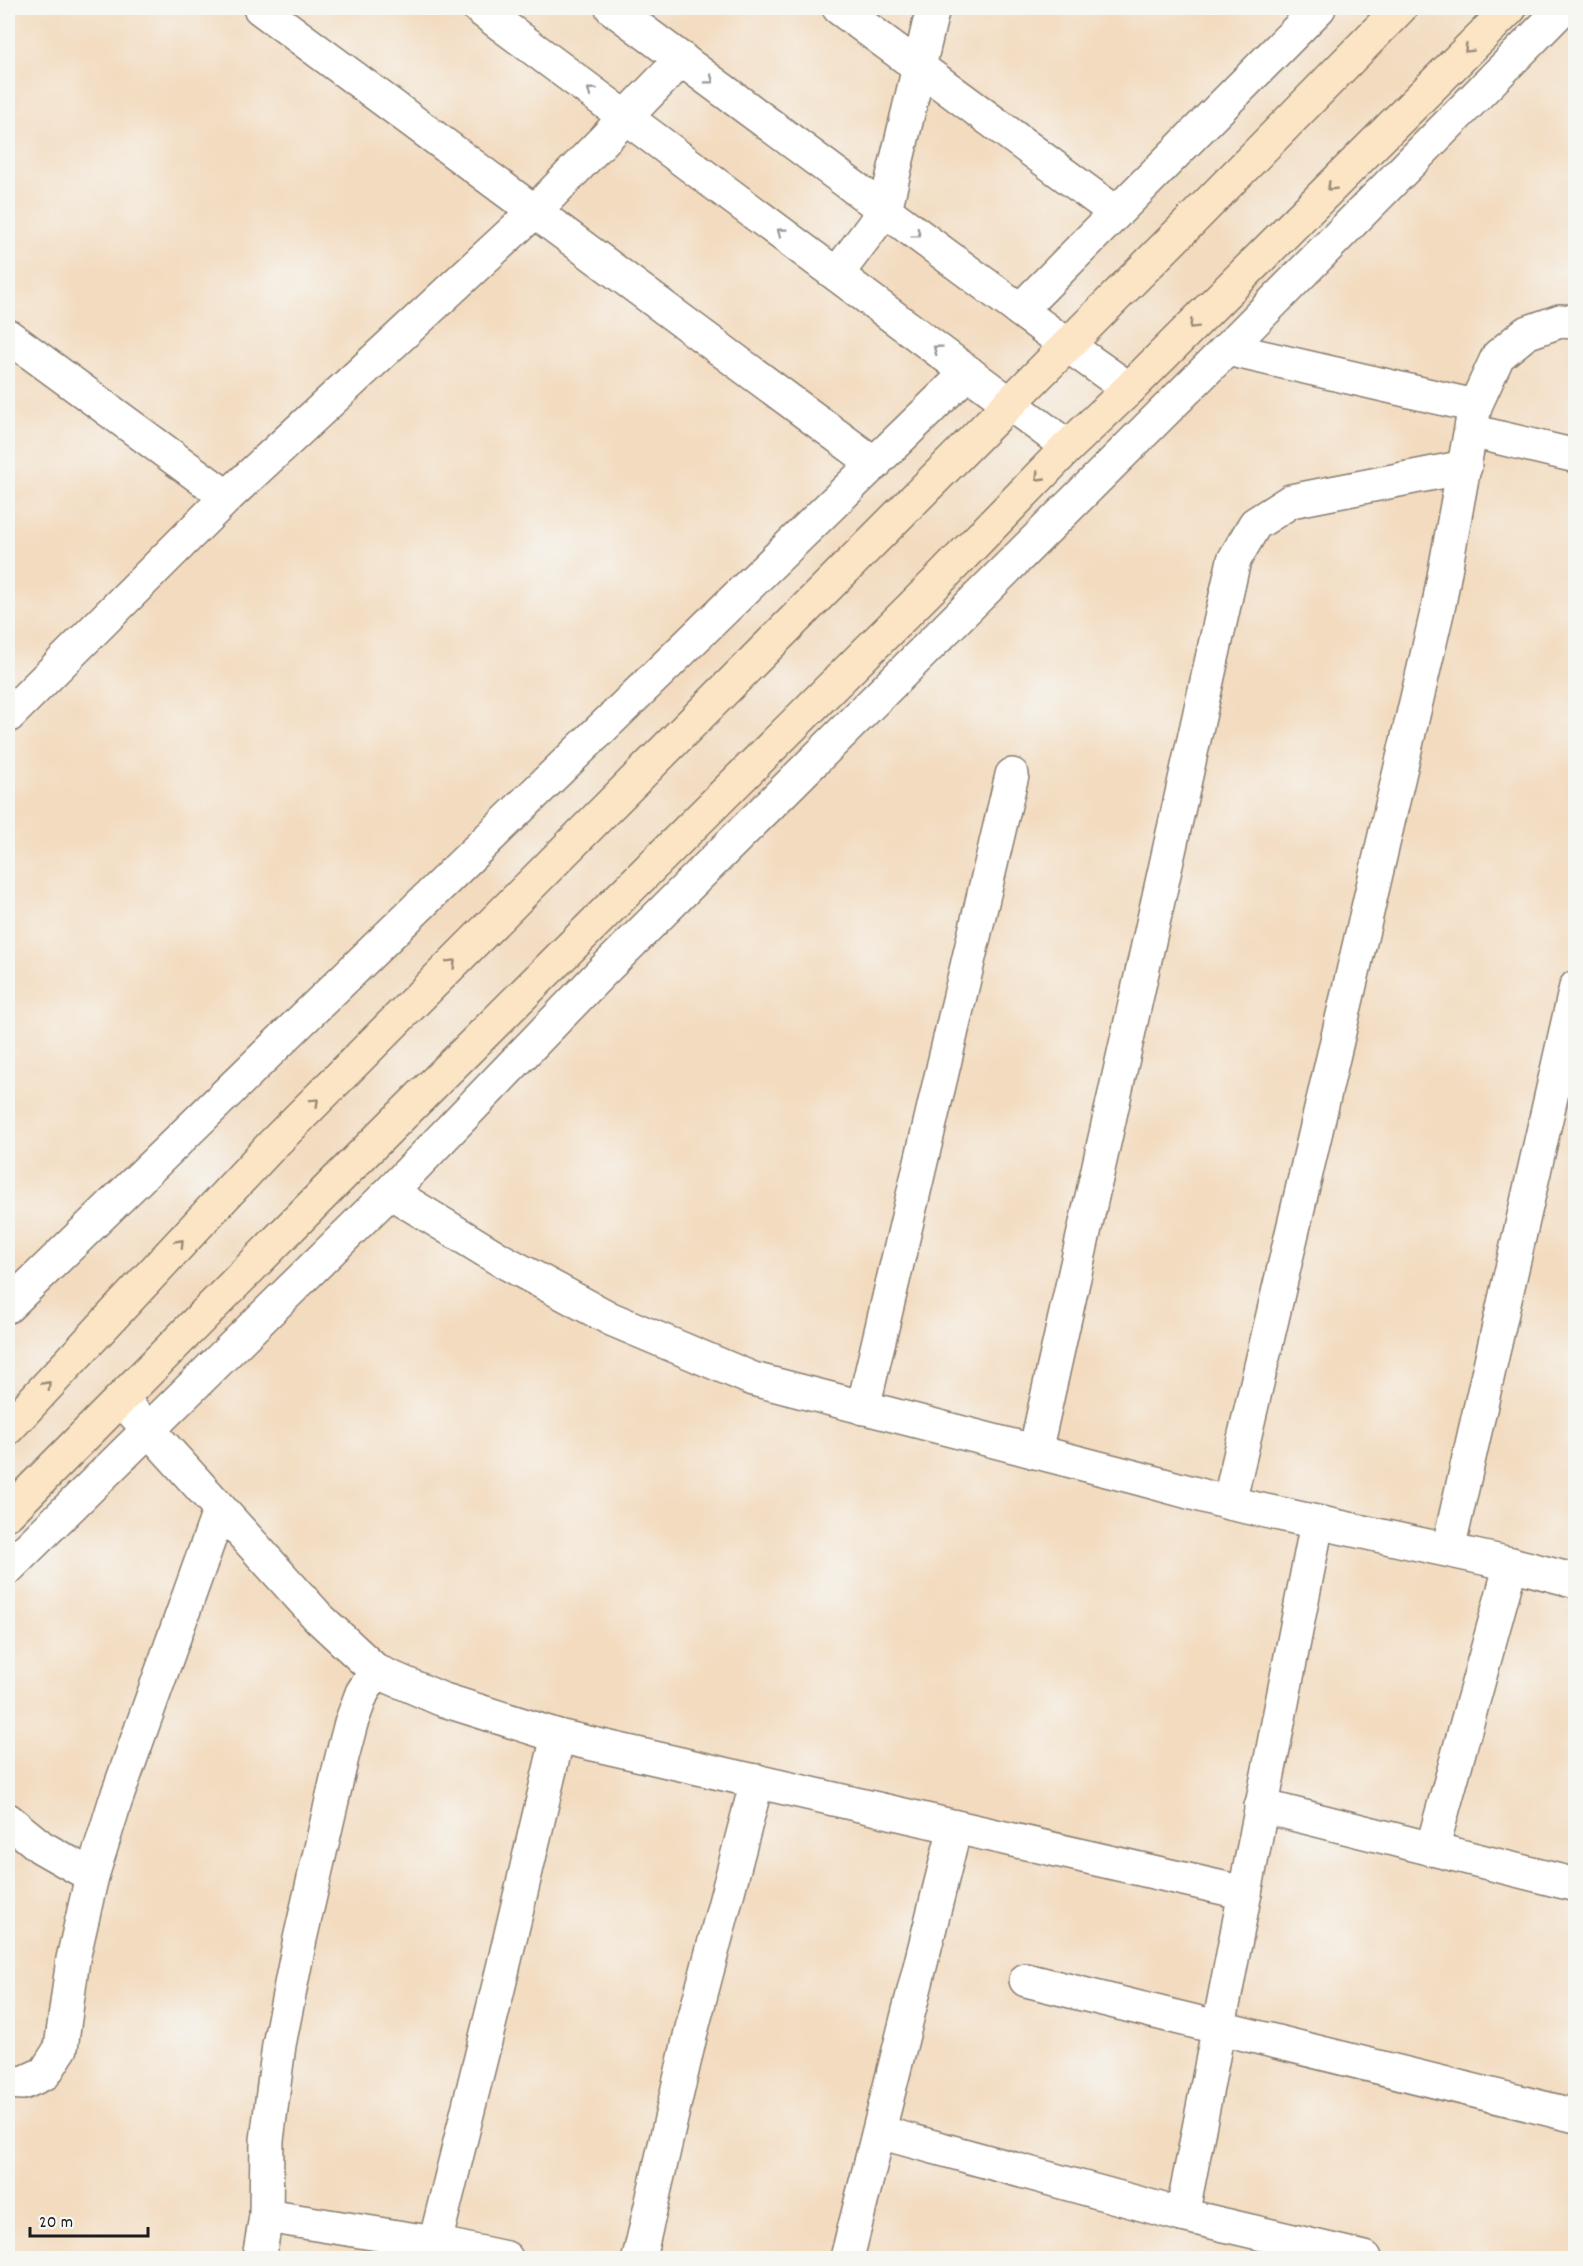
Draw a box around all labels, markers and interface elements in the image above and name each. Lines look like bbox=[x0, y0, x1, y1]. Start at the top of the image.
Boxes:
one-way arrow bbox=[1465, 42, 1475, 53]
one-way arrow bbox=[703, 73, 714, 84]
one-way arrow bbox=[586, 87, 597, 98]
one-way arrow bbox=[1327, 180, 1338, 191]
one-way arrow bbox=[911, 226, 922, 237]
one-way arrow bbox=[776, 229, 787, 240]
one-way arrow bbox=[1190, 318, 1201, 329]
one-way arrow bbox=[933, 345, 944, 356]
one-way arrow bbox=[1035, 470, 1046, 480]
one-way arrow bbox=[445, 960, 456, 971]
one-way arrow bbox=[307, 1098, 318, 1109]
one-way arrow bbox=[173, 1239, 184, 1250]
one-way arrow bbox=[40, 1382, 51, 1393]
scale bar bbox=[30, 2200, 148, 2238]
text: 20 m bbox=[39, 2211, 73, 2236]

